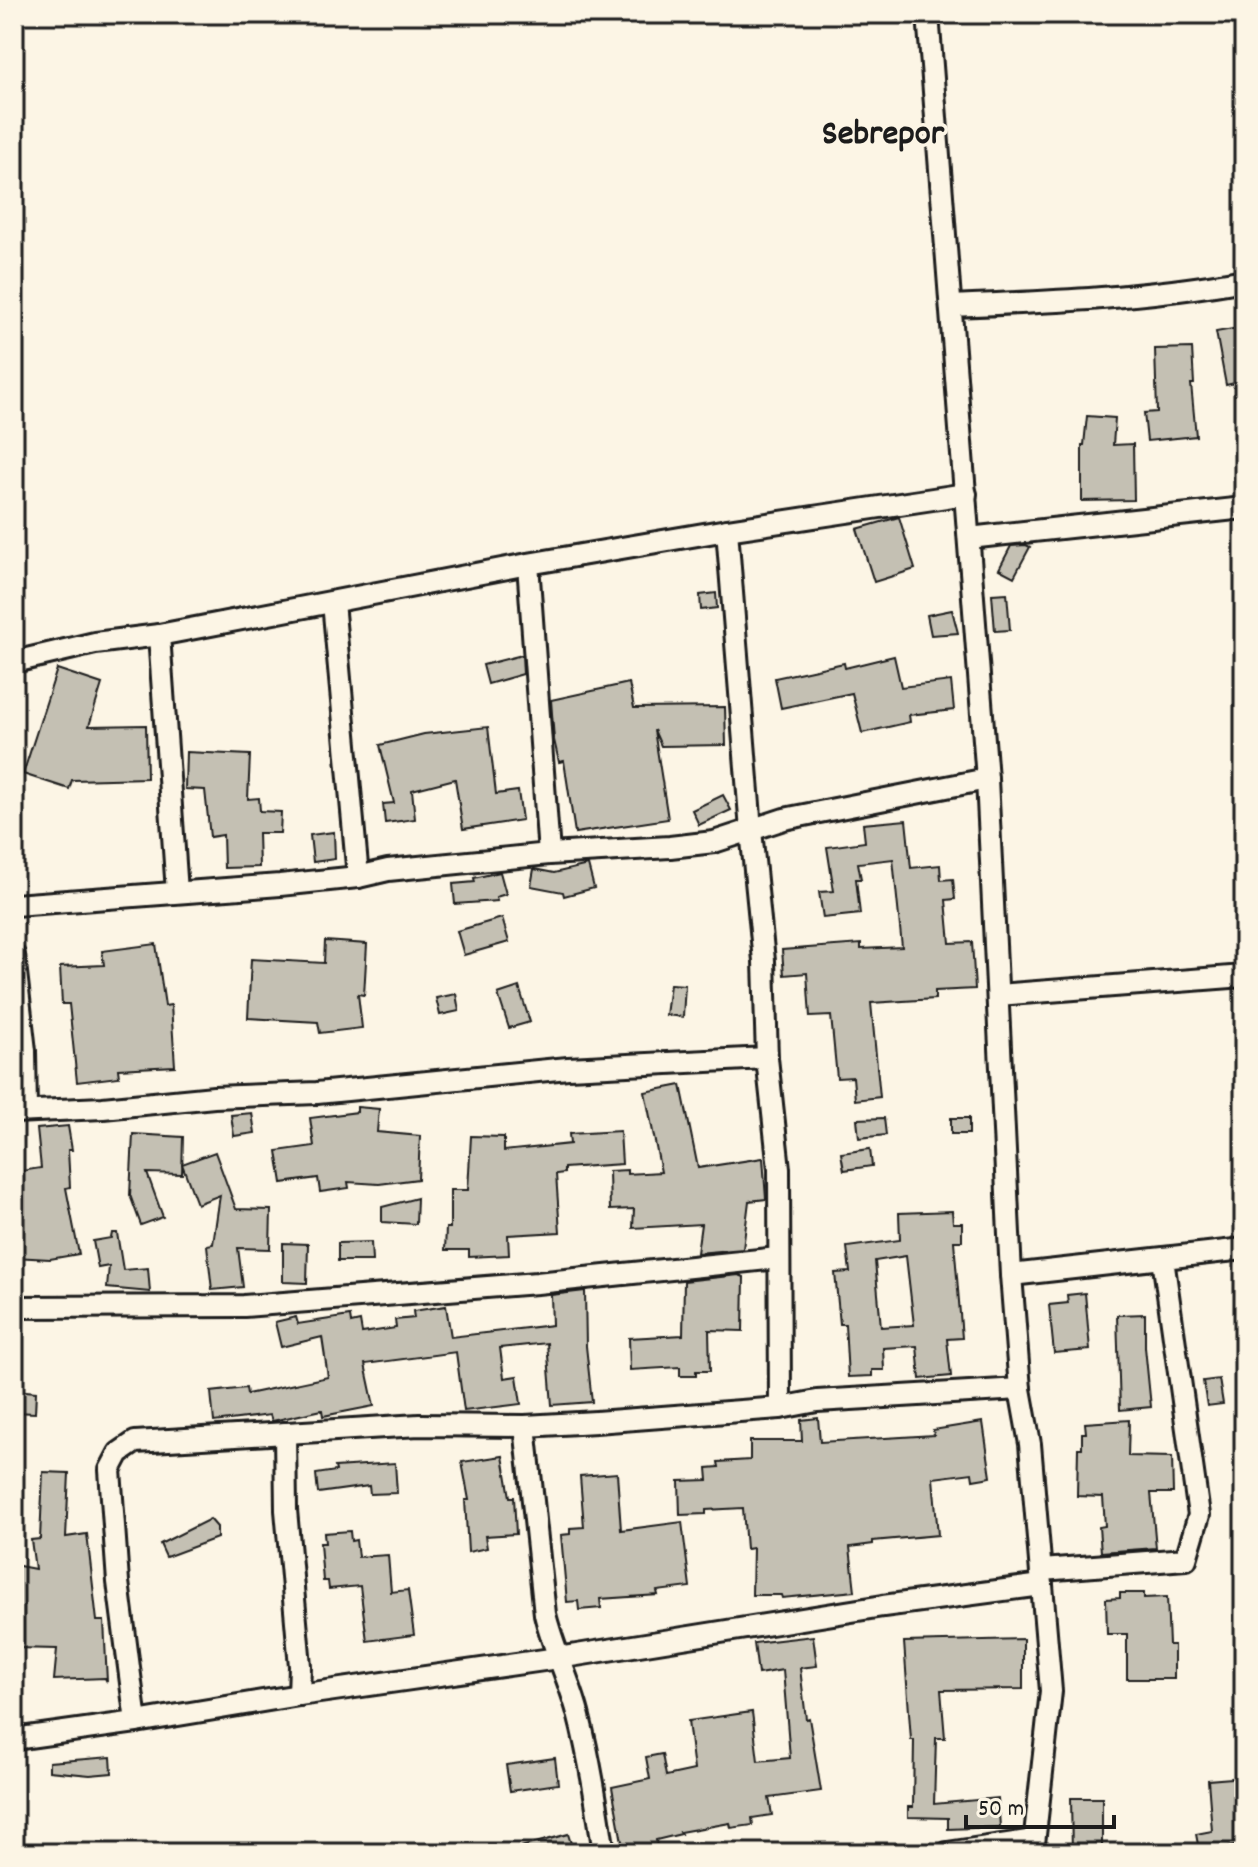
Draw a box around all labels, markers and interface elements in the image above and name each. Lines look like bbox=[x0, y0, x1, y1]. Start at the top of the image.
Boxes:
district label: Sebrepor bbox=[822, 110, 945, 162]
scale bar bbox=[966, 1779, 1114, 1829]
text: 50 m bbox=[978, 1793, 1024, 1827]

